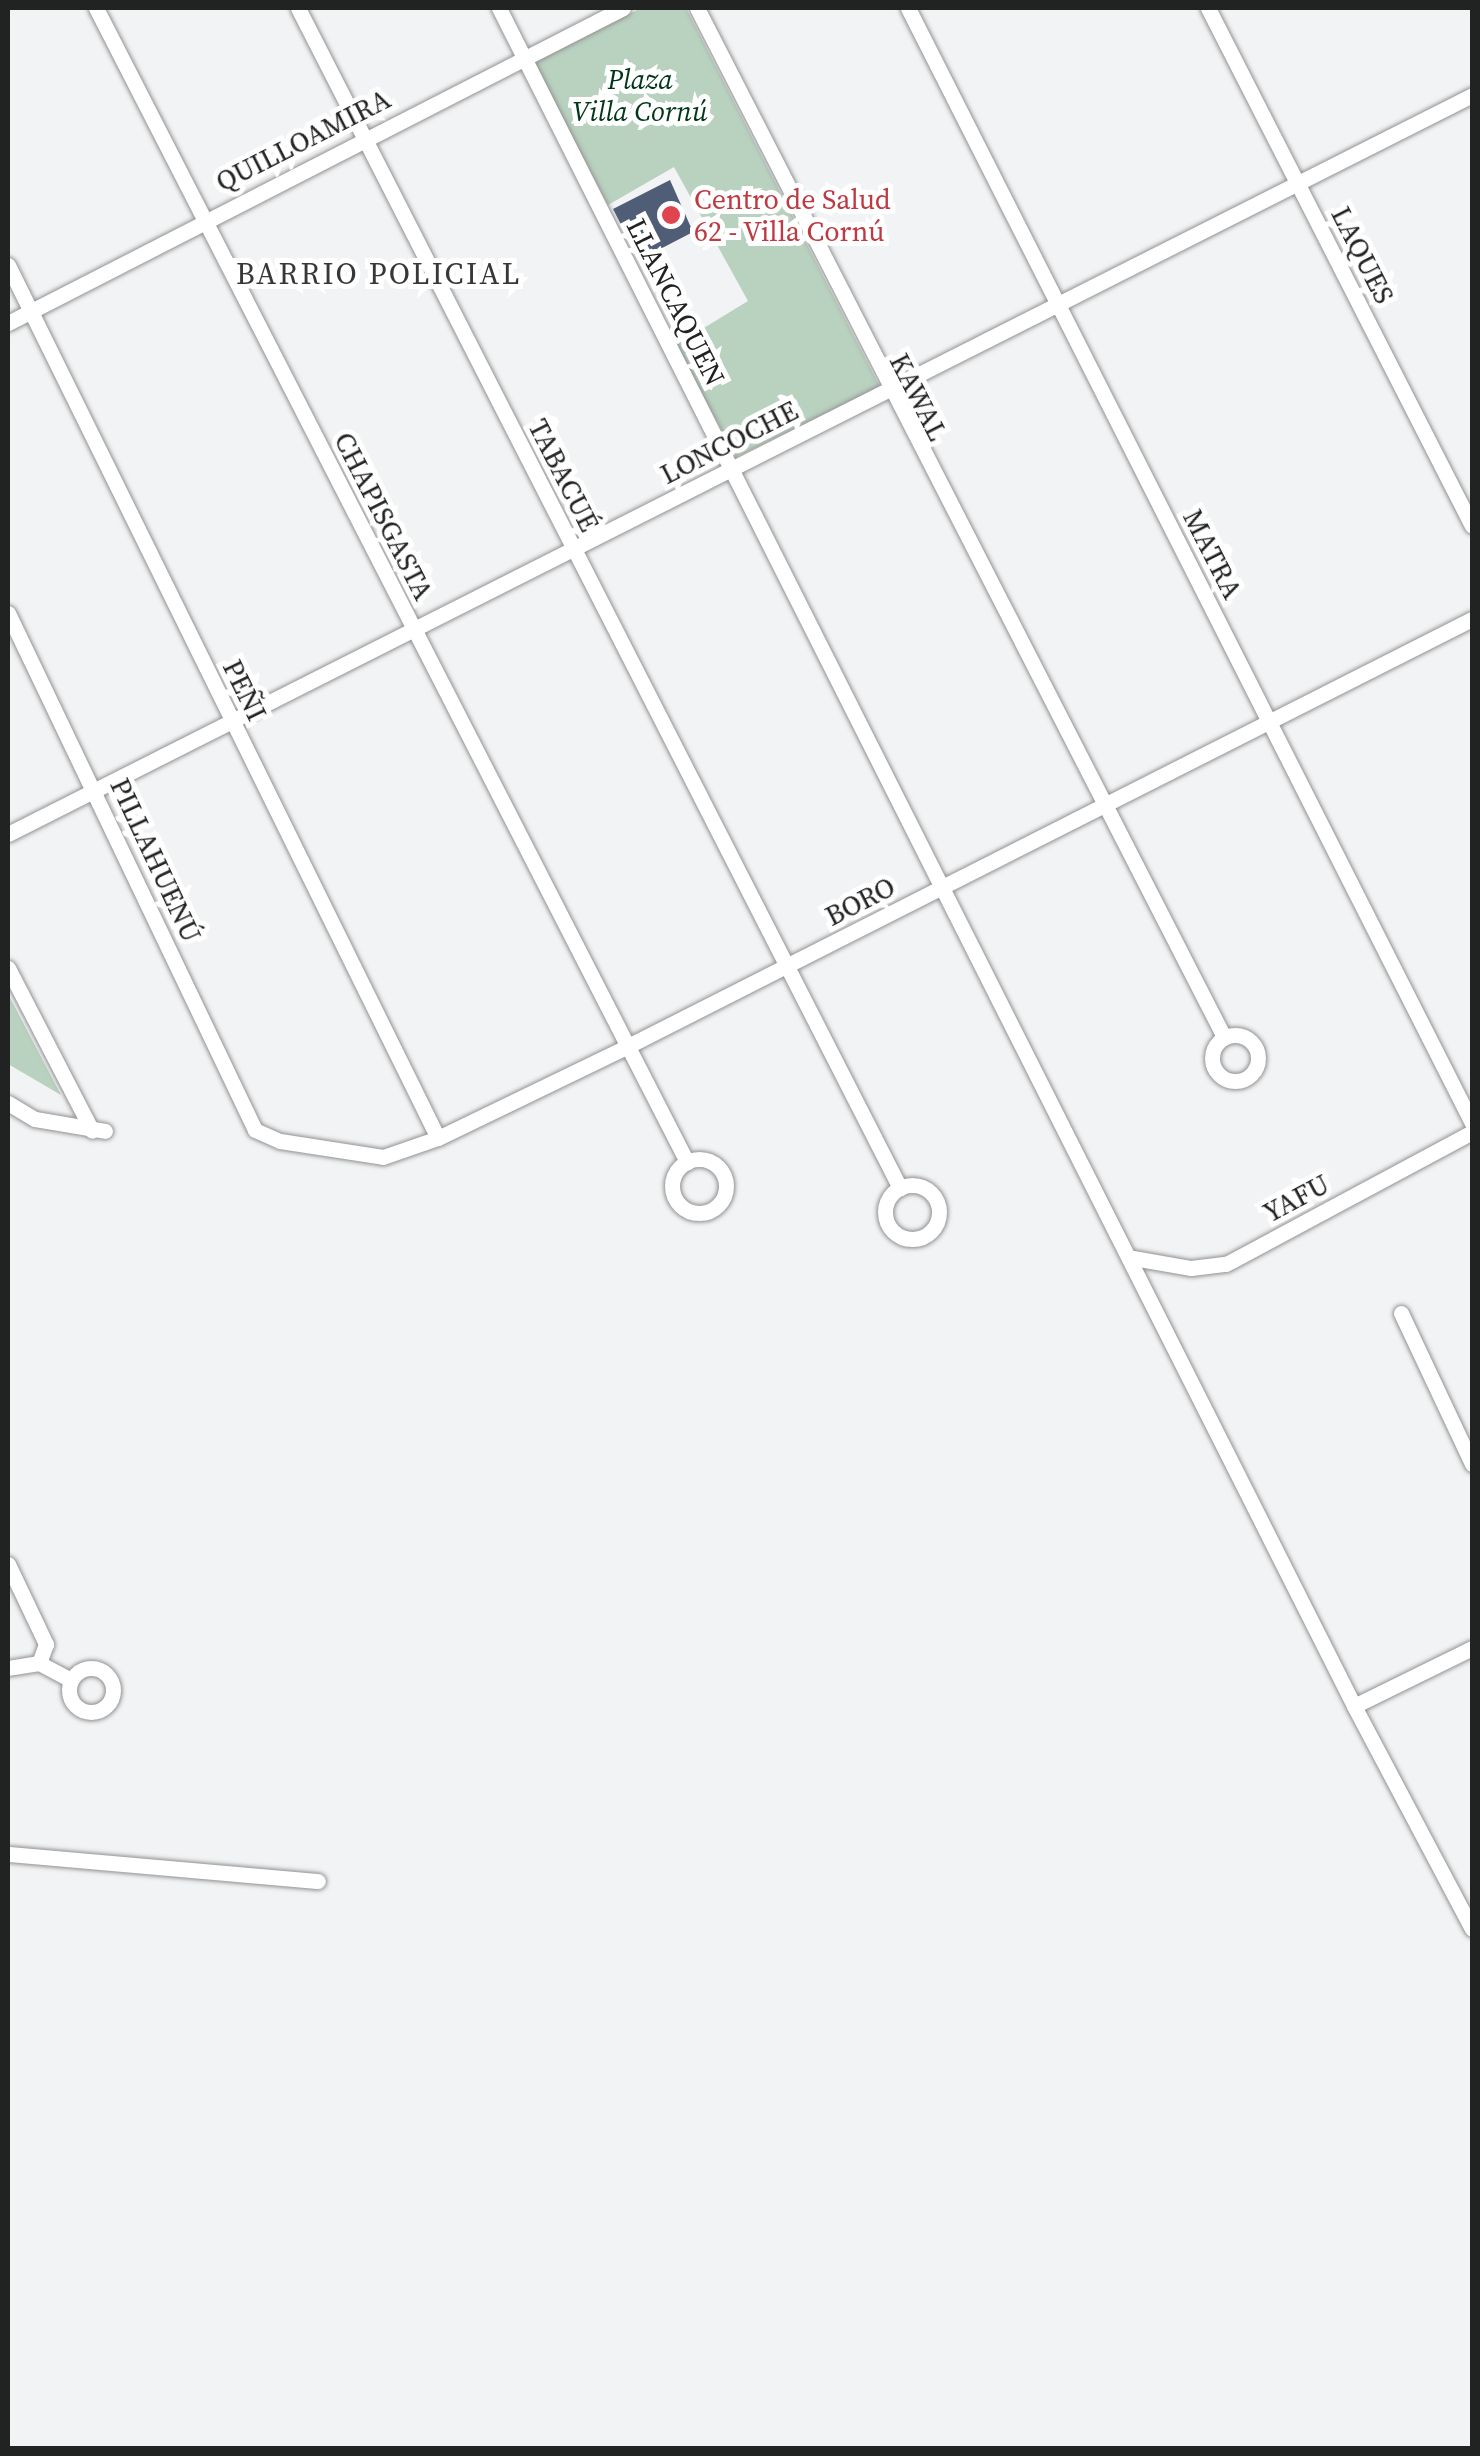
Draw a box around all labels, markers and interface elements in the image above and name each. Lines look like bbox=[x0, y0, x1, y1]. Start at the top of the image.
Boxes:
park label: Plaza Villa Cornú bbox=[572, 62, 708, 128]
street label: QUILLOAMIRA bbox=[210, 82, 396, 198]
place label: Centro de Salud 62 - Villa Cornú bbox=[694, 182, 891, 248]
street label: LAQUES bbox=[1324, 201, 1402, 309]
marker: Centro de Salud 62 - Villa Cornú bbox=[658, 202, 684, 228]
street label: LLANCAQUEN bbox=[620, 213, 732, 391]
district label: BARRIO POLICIAL bbox=[236, 256, 522, 292]
street label: KAWAL bbox=[883, 348, 955, 446]
street label: LONCOCHE bbox=[655, 393, 803, 491]
street label: TABACUÉ bbox=[521, 413, 607, 537]
street label: CHAPISGASTA bbox=[327, 426, 441, 606]
street label: MATRA bbox=[1176, 504, 1250, 604]
street label: PEÑI bbox=[216, 654, 274, 726]
street label: PILLAHUENÚ bbox=[103, 773, 209, 947]
street label: BORO bbox=[819, 869, 901, 933]
street label: YAFU bbox=[1257, 1167, 1335, 1229]

